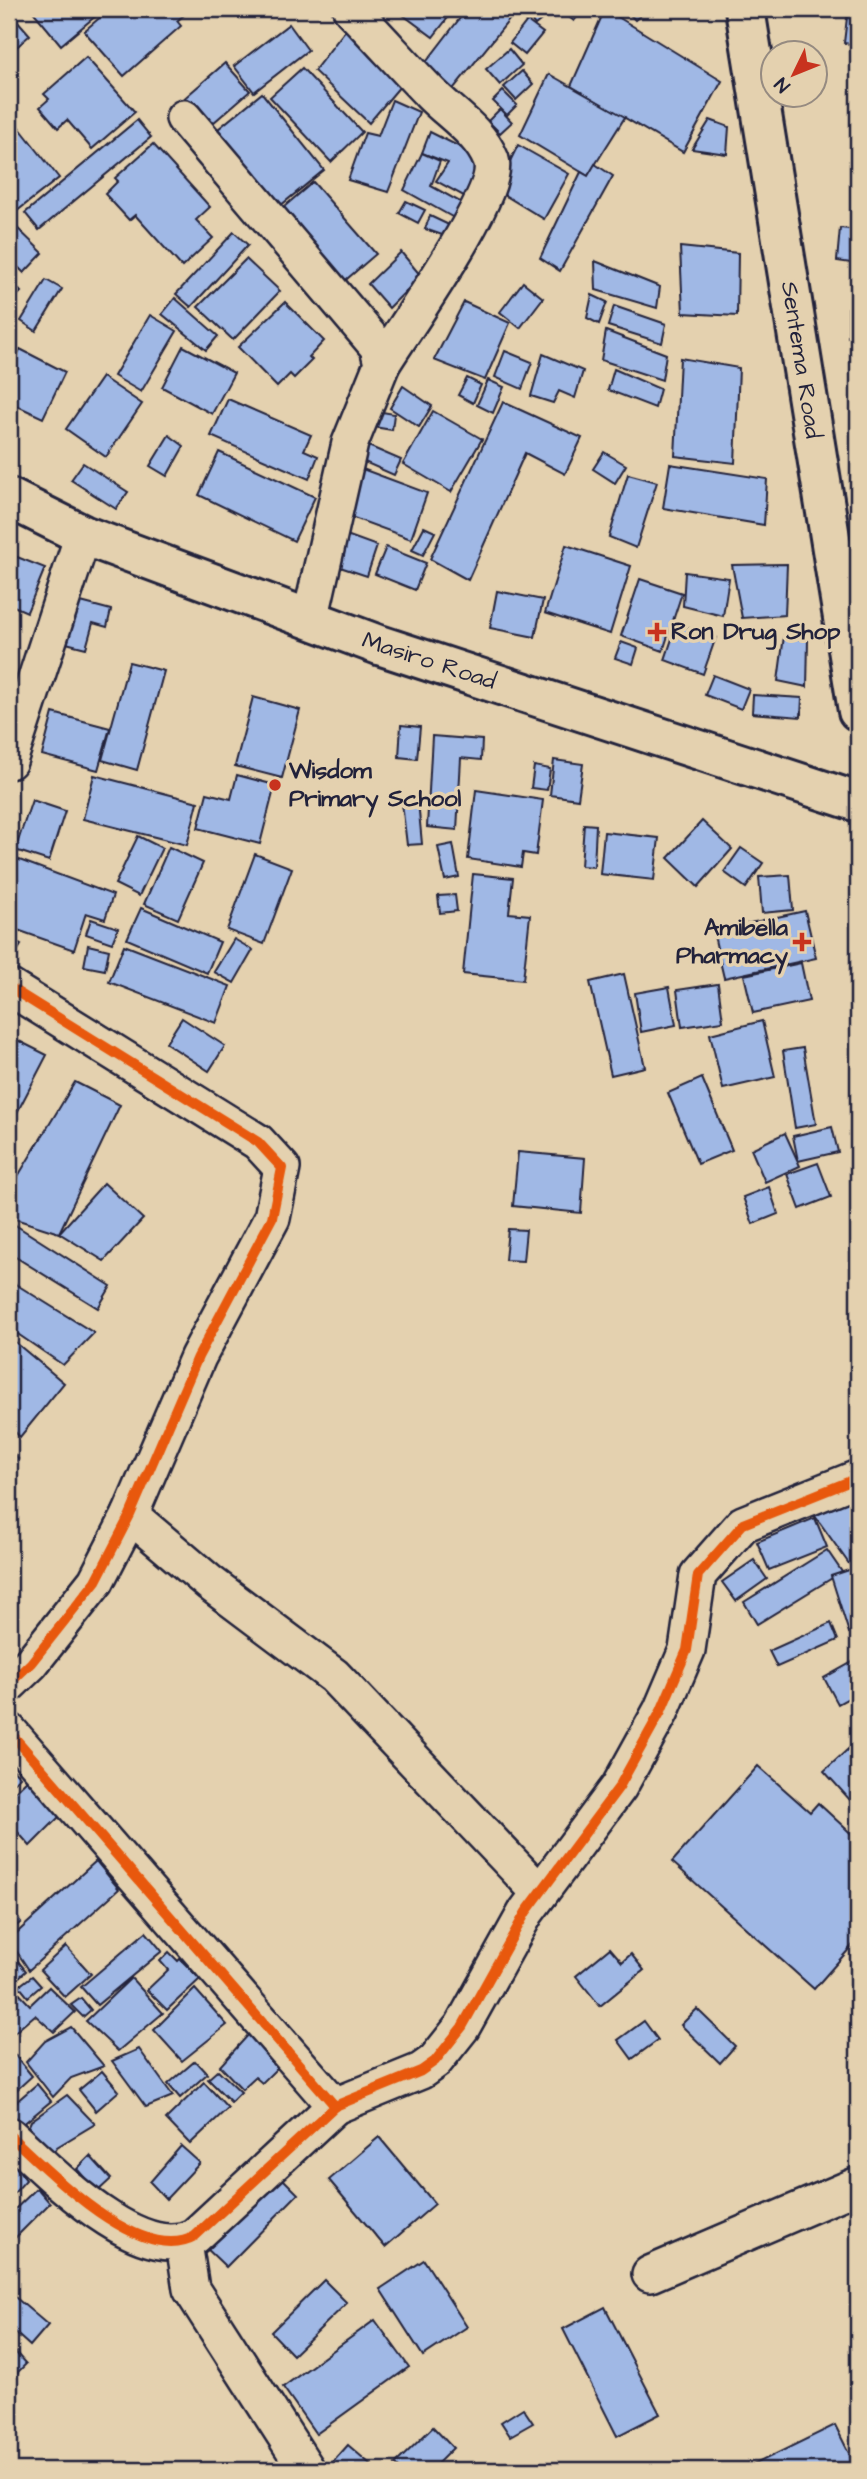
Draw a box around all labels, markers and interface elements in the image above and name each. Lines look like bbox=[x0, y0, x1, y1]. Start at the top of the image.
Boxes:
north arrow bbox=[758, 38, 828, 108]
text: N bbox=[769, 71, 797, 98]
street label: Sentema Road bbox=[772, 279, 830, 441]
place label: Ron Drug Shop bbox=[671, 615, 841, 650]
street label: Masiro Road bbox=[358, 623, 500, 699]
marker: Ron Drug Shop bbox=[649, 624, 665, 640]
place label: Wisdom Primary School bbox=[288, 754, 462, 818]
marker: Wisdom Primary School bbox=[267, 777, 283, 793]
place label: Amibella Pharmacy bbox=[676, 911, 789, 975]
marker: Amibella Pharmacy bbox=[794, 934, 810, 950]

